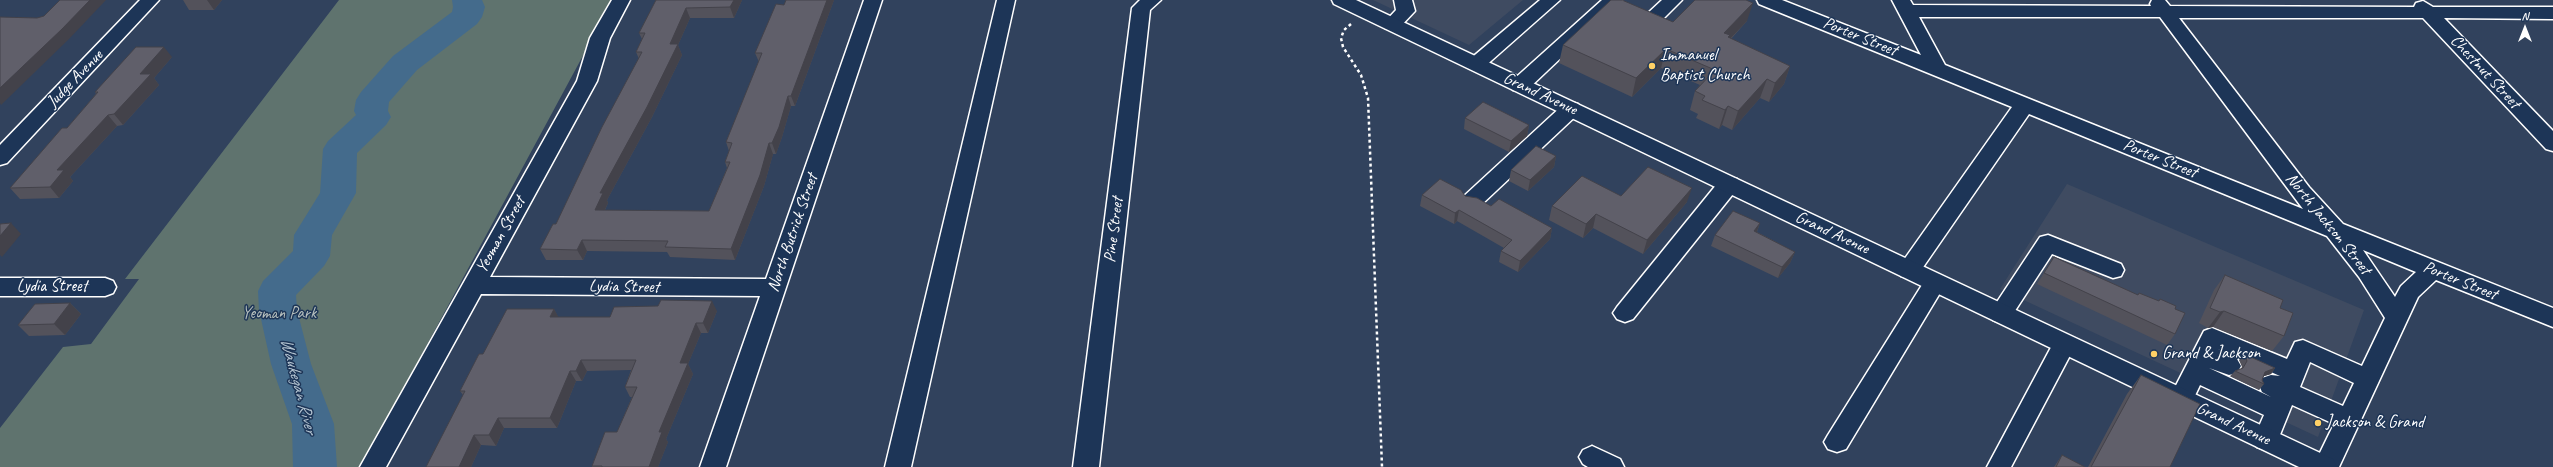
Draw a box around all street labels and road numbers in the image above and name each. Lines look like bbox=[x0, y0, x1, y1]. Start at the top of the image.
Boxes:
street label: Porter Street bbox=[1820, 13, 1900, 61]
street label: Chestnut Street bbox=[2446, 31, 2524, 113]
street label: Judge Avenue bbox=[42, 46, 108, 112]
street label: Grand Avenue bbox=[1500, 68, 1580, 120]
street label: Porter Street bbox=[2120, 135, 2200, 183]
street label: North Jackson Street bbox=[2281, 169, 2375, 279]
street label: North Butrick Street bbox=[763, 171, 823, 295]
street label: Yeoman Street bbox=[472, 193, 530, 277]
street label: Pine Street bbox=[1100, 196, 1128, 264]
street label: Grand Avenue bbox=[1792, 207, 1872, 259]
street label: Porter Street bbox=[2420, 257, 2500, 305]
street label: Lydia Street bbox=[589, 276, 659, 298]
street label: Lydia Street bbox=[17, 277, 87, 297]
street label: Grand Avenue bbox=[2193, 398, 2273, 450]

